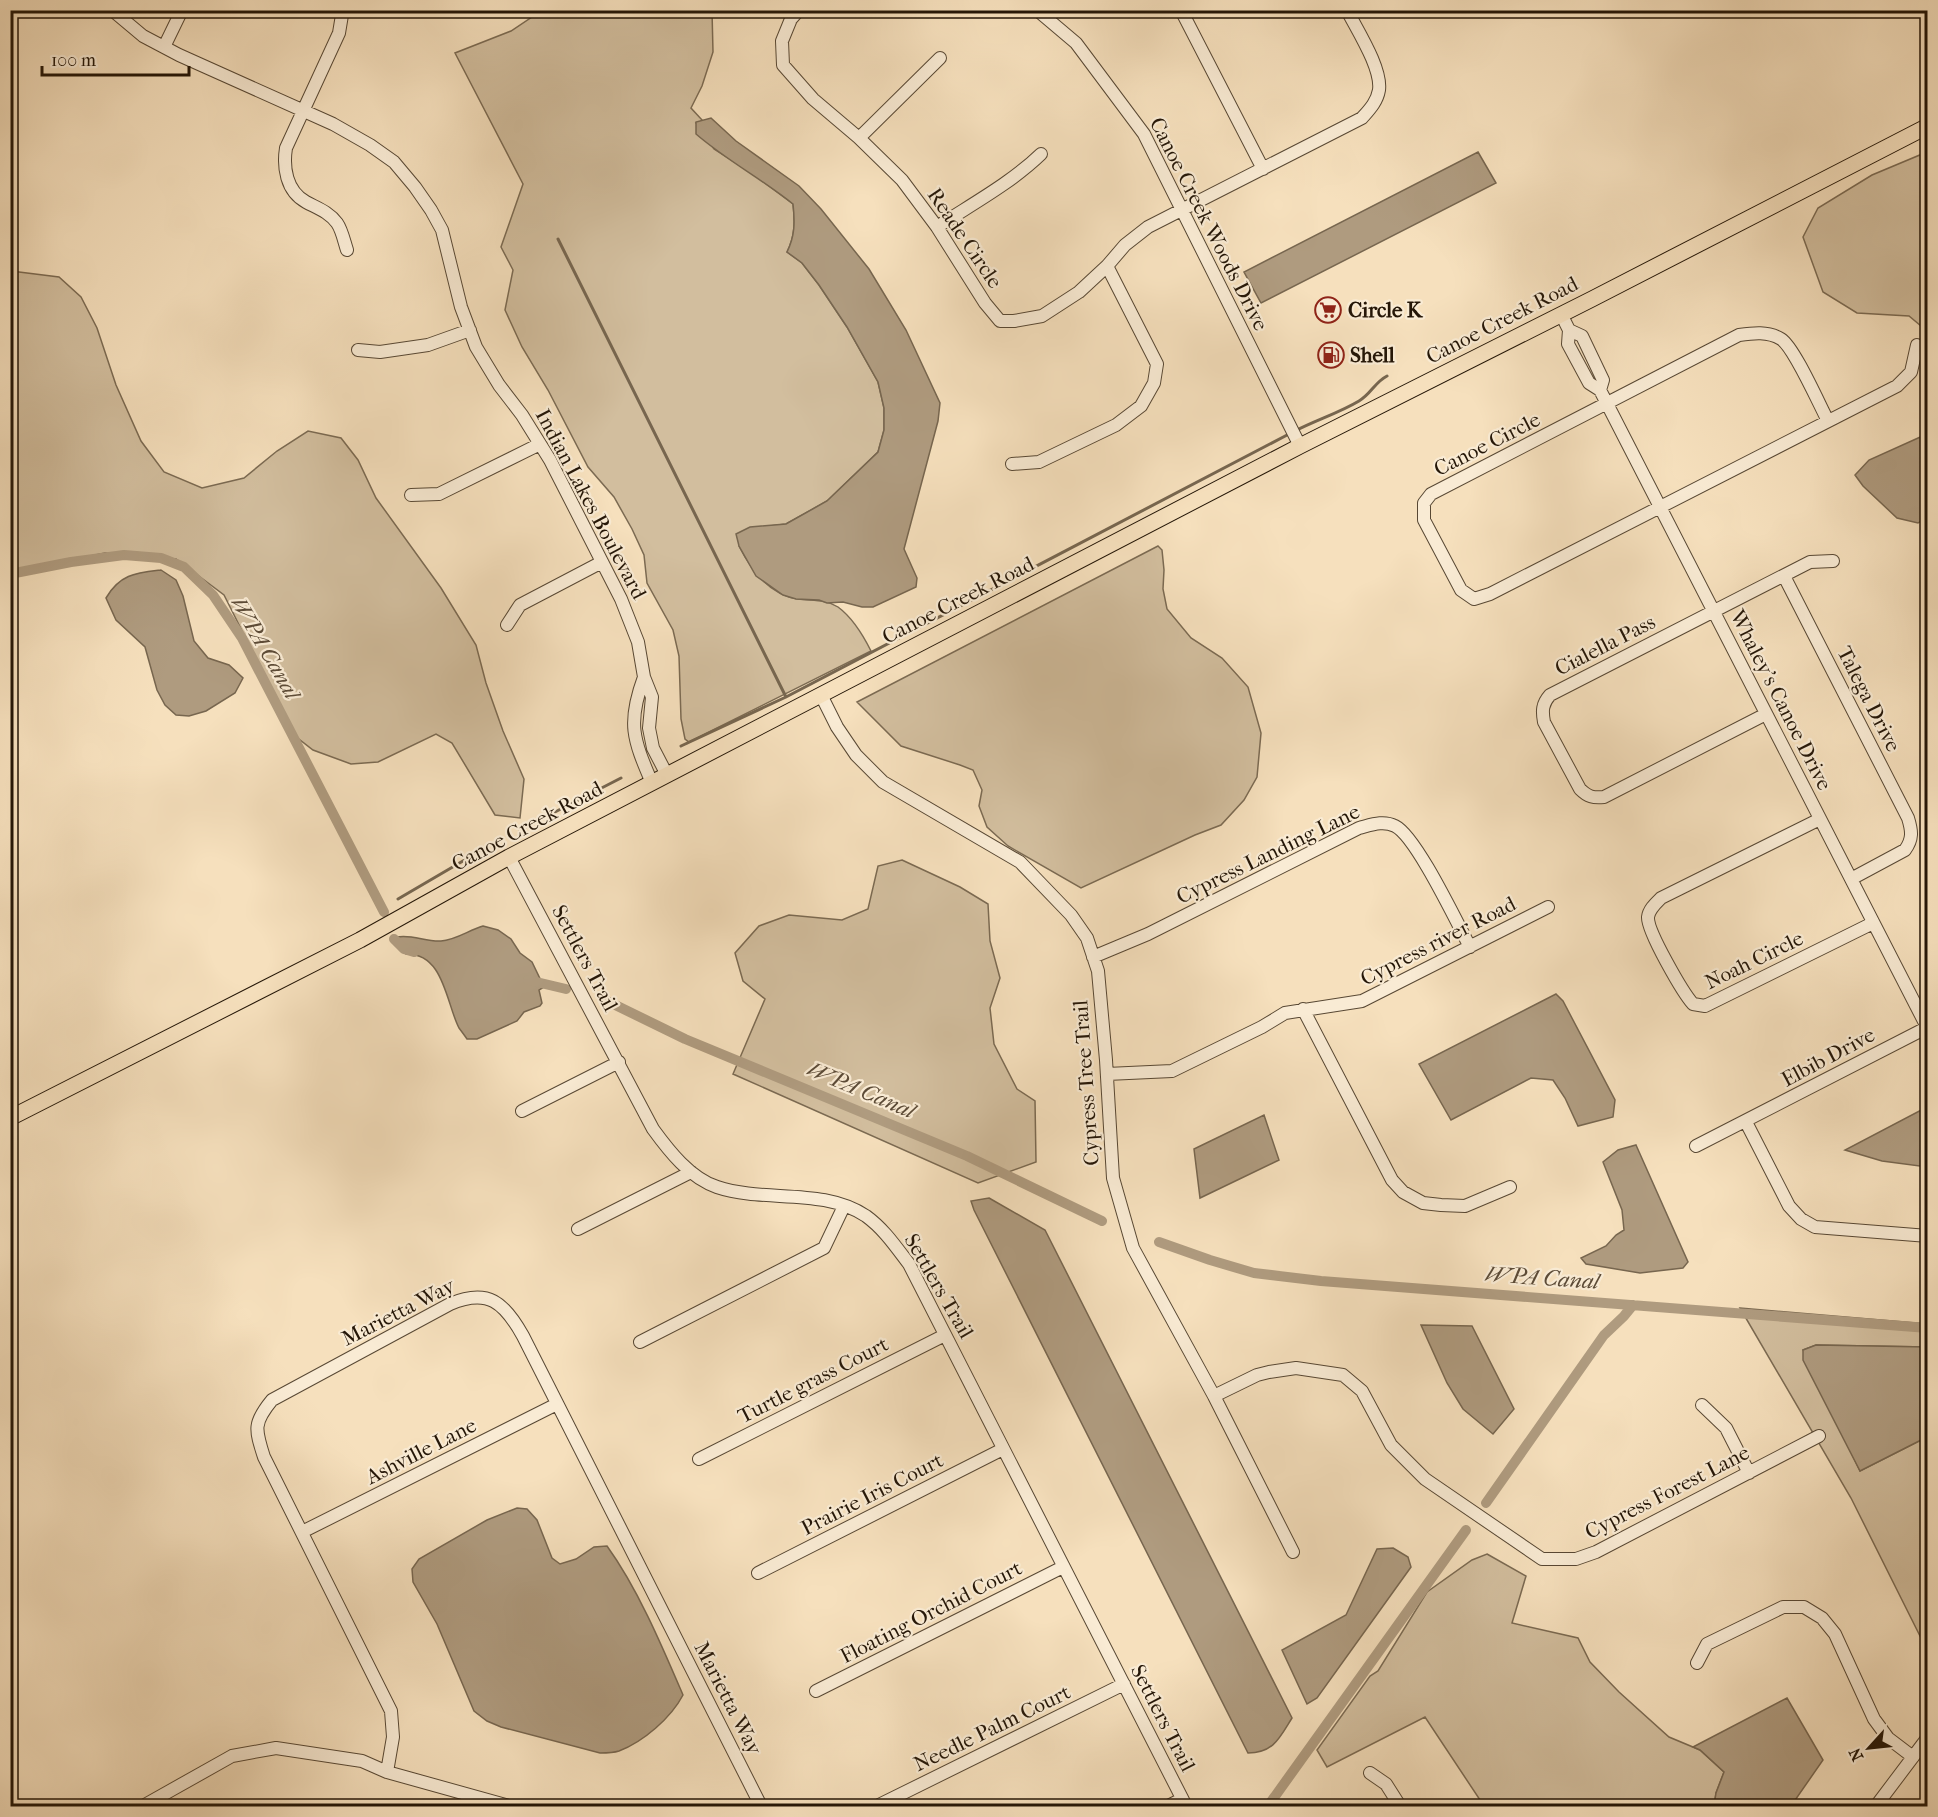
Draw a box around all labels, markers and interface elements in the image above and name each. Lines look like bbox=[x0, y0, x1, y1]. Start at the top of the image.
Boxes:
scale bar bbox=[42, 39, 189, 77]
text: 100 m bbox=[51, 50, 96, 71]
street label: Canoe Creek Woods Drive bbox=[1145, 113, 1273, 335]
street label: Reade Circle bbox=[923, 183, 1007, 293]
street label: Canoe Creek Road bbox=[1422, 271, 1582, 369]
supermarket icon: Circle K bbox=[1313, 295, 1343, 325]
place label: Circle K bbox=[1348, 298, 1424, 322]
fuel station icon: Shell bbox=[1316, 340, 1346, 370]
place label: Shell bbox=[1350, 343, 1395, 367]
street label: Indian Lakes Boulevard bbox=[531, 405, 652, 604]
street label: Canoe Circle bbox=[1430, 407, 1544, 481]
street label: Canoe Creek Road bbox=[878, 551, 1038, 649]
water label: WPA Canal bbox=[225, 592, 306, 706]
street label: Whaley's Canoe Drive bbox=[1725, 605, 1837, 794]
street label: Cialella Pass bbox=[1551, 609, 1659, 681]
street label: Talega Drive bbox=[1832, 642, 1906, 756]
street label: Canoe Creek Road bbox=[448, 776, 607, 876]
street label: Cypress Landing Lane bbox=[1173, 799, 1363, 909]
street label: Cypress river Road bbox=[1356, 891, 1520, 991]
street label: Settlers Trail bbox=[547, 901, 623, 1015]
street label: Noah Circle bbox=[1701, 926, 1807, 994]
street label: Cypress Tree Trail bbox=[1068, 999, 1104, 1167]
street label: Elbib Drive bbox=[1777, 1022, 1879, 1092]
water label: WPA Canal bbox=[803, 1056, 921, 1125]
street label: Settlers Trail bbox=[899, 1229, 979, 1343]
water label: WPA Canal bbox=[1484, 1261, 1602, 1295]
street label: Marietta Way bbox=[338, 1273, 459, 1351]
street label: Turtle grass Court bbox=[734, 1331, 893, 1428]
street label: Ashville Lane bbox=[361, 1413, 480, 1490]
street label: Cypress Forest Lane bbox=[1581, 1440, 1753, 1544]
street label: Prairie Iris Court bbox=[797, 1448, 947, 1540]
street label: Floating Orchid Court bbox=[836, 1556, 1026, 1668]
street label: Marietta Way bbox=[689, 1638, 767, 1759]
street label: Settlers Trail bbox=[1126, 1661, 1200, 1776]
street label: Needle Palm Court bbox=[910, 1679, 1075, 1776]
north arrow bbox=[1839, 1718, 1899, 1778]
text: N bbox=[1844, 1744, 1867, 1764]

